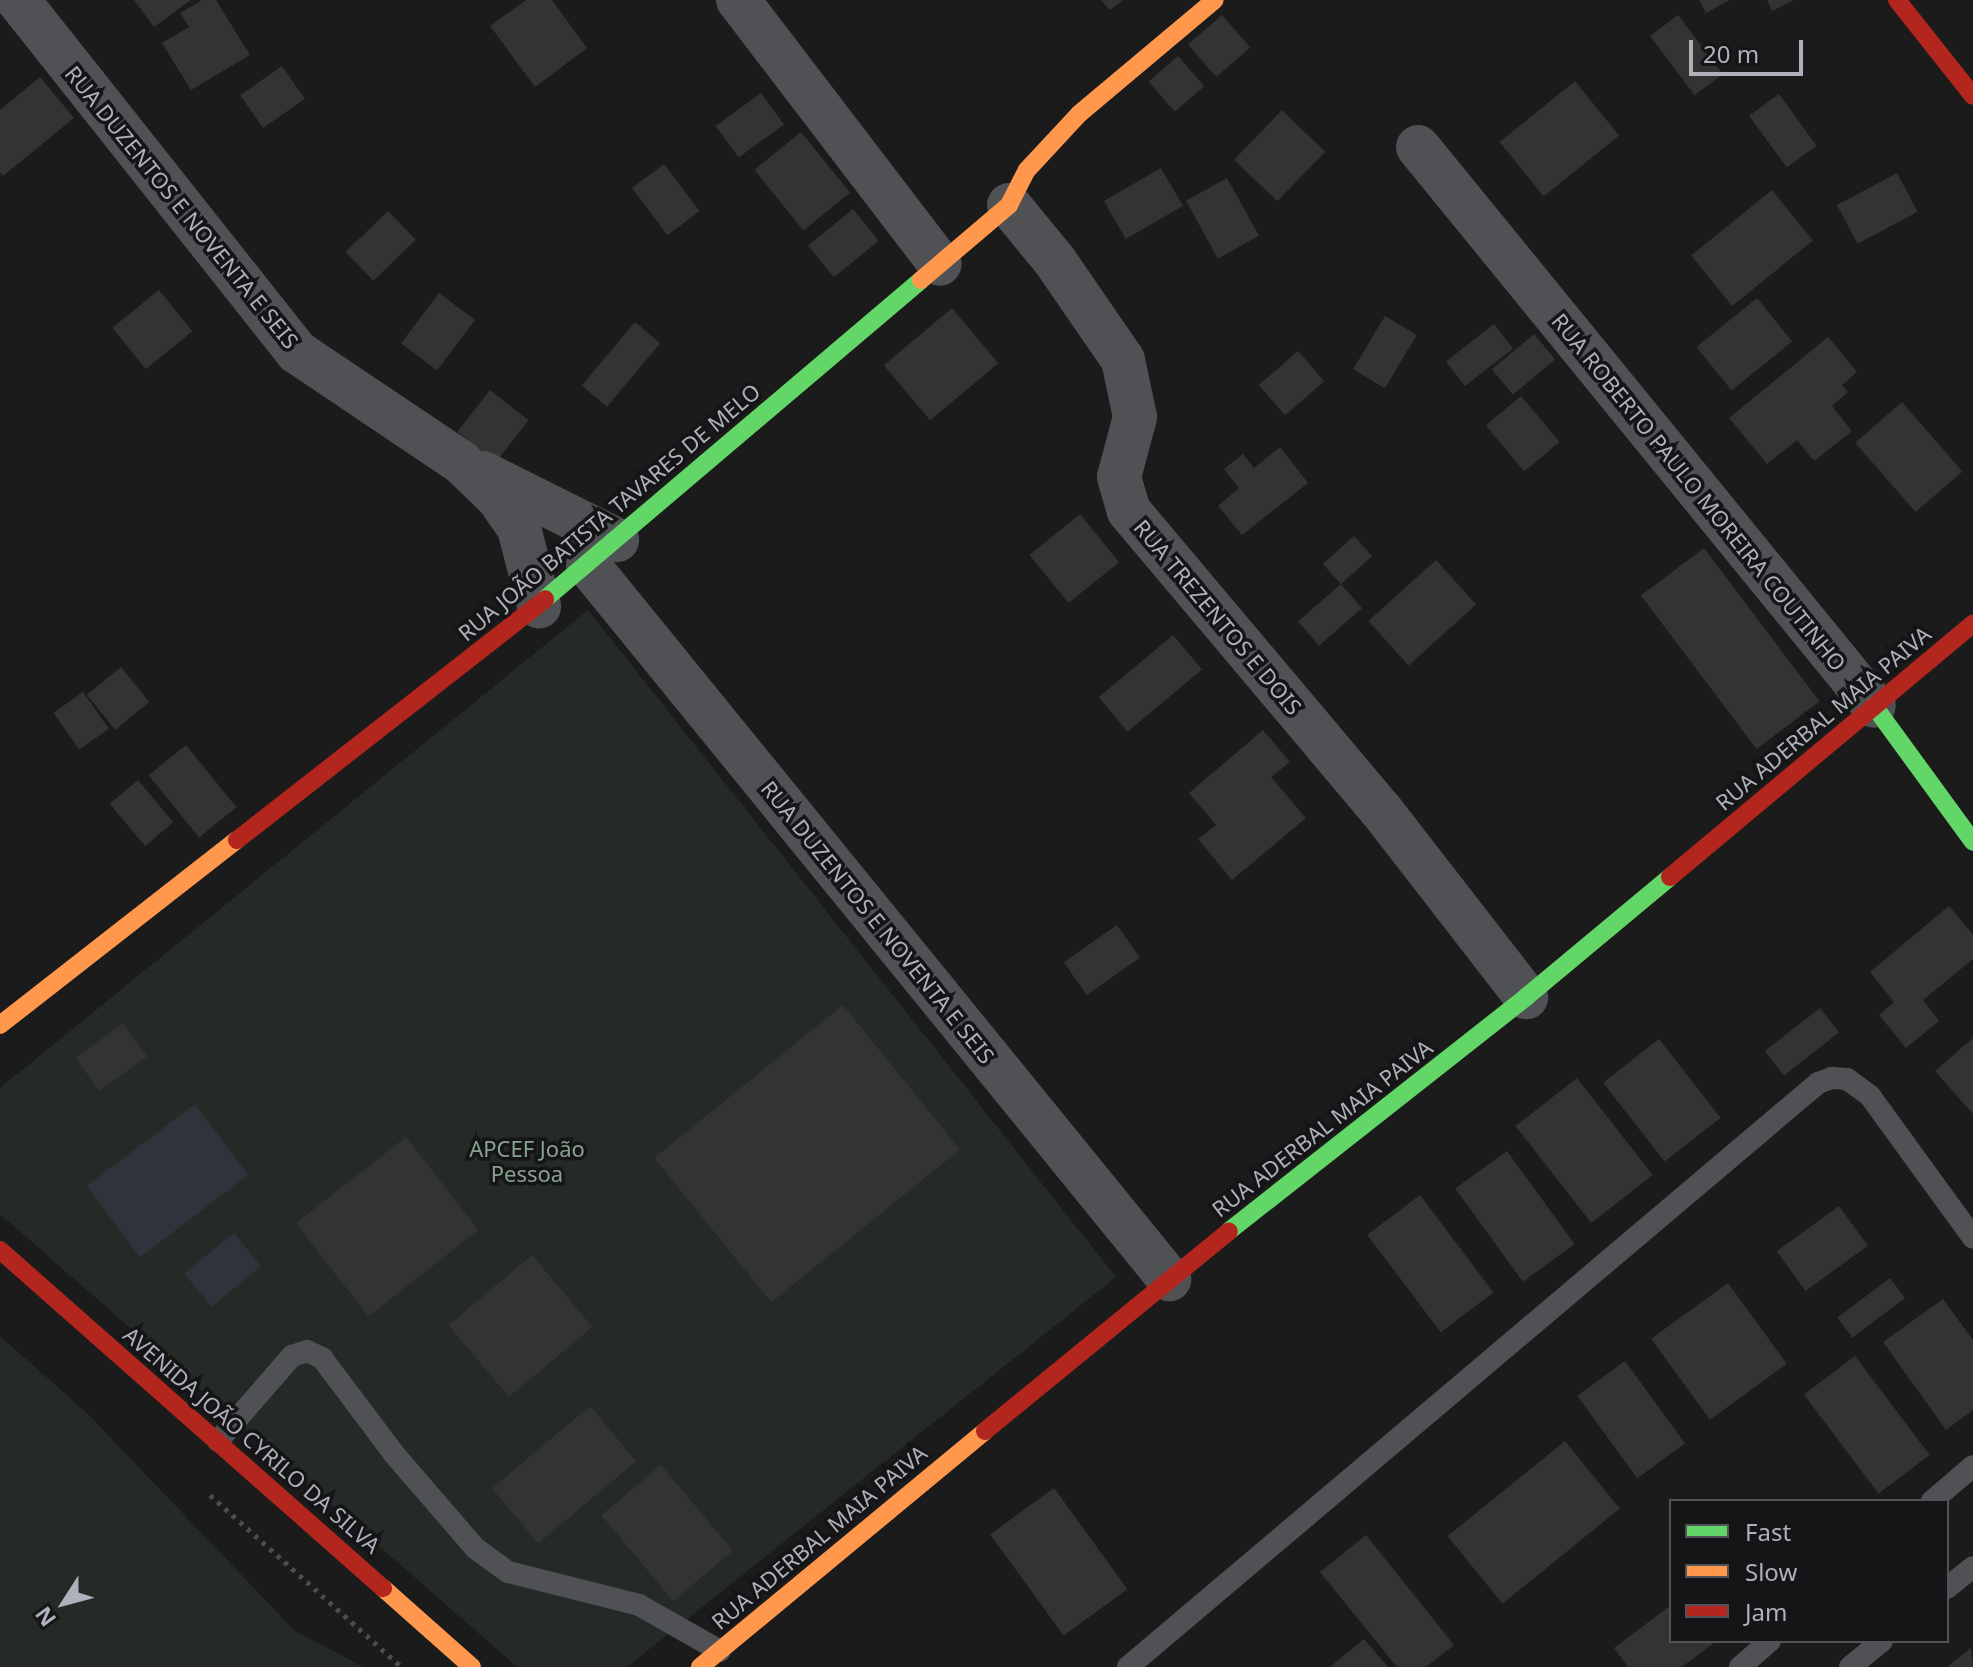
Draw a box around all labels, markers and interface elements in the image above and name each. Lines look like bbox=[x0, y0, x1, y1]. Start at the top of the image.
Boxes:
scale bar bbox=[1693, 24, 1807, 74]
text: 20 m bbox=[1703, 37, 1759, 70]
street label: RUA DUZENTOS E NOVENTA E SEIS bbox=[60, 60, 304, 354]
street label: RUA ROBERTO PAULO MOREIRA COUTINHO bbox=[1547, 308, 1851, 676]
street label: RUA JOÃO BATISTA TAVARES DE MELO bbox=[453, 378, 765, 646]
street label: RUA TREZENTOS E DOIS bbox=[1129, 514, 1307, 720]
street label: RUA ADERBAL MAIA PAIVA bbox=[1710, 620, 1936, 816]
street label: RUA DUZENTOS E NOVENTA E SEIS bbox=[756, 775, 1000, 1069]
street label: RUA ADERBAL MAIA PAIVA bbox=[1207, 1034, 1437, 1222]
park label: APCEF João Pessoa bbox=[469, 1135, 585, 1186]
street label: AVENIDA JOÃO CYRILO DA SILVA bbox=[118, 1321, 386, 1559]
street label: RUA ADERBAL MAIA PAIVA bbox=[706, 1439, 932, 1635]
legend bbox=[1669, 1499, 1949, 1643]
text: Fast bbox=[1745, 1515, 1791, 1548]
text: Slow bbox=[1745, 1555, 1797, 1588]
north arrow bbox=[24, 1563, 104, 1643]
text: Jam bbox=[1745, 1595, 1787, 1628]
text: N bbox=[27, 1601, 62, 1633]

